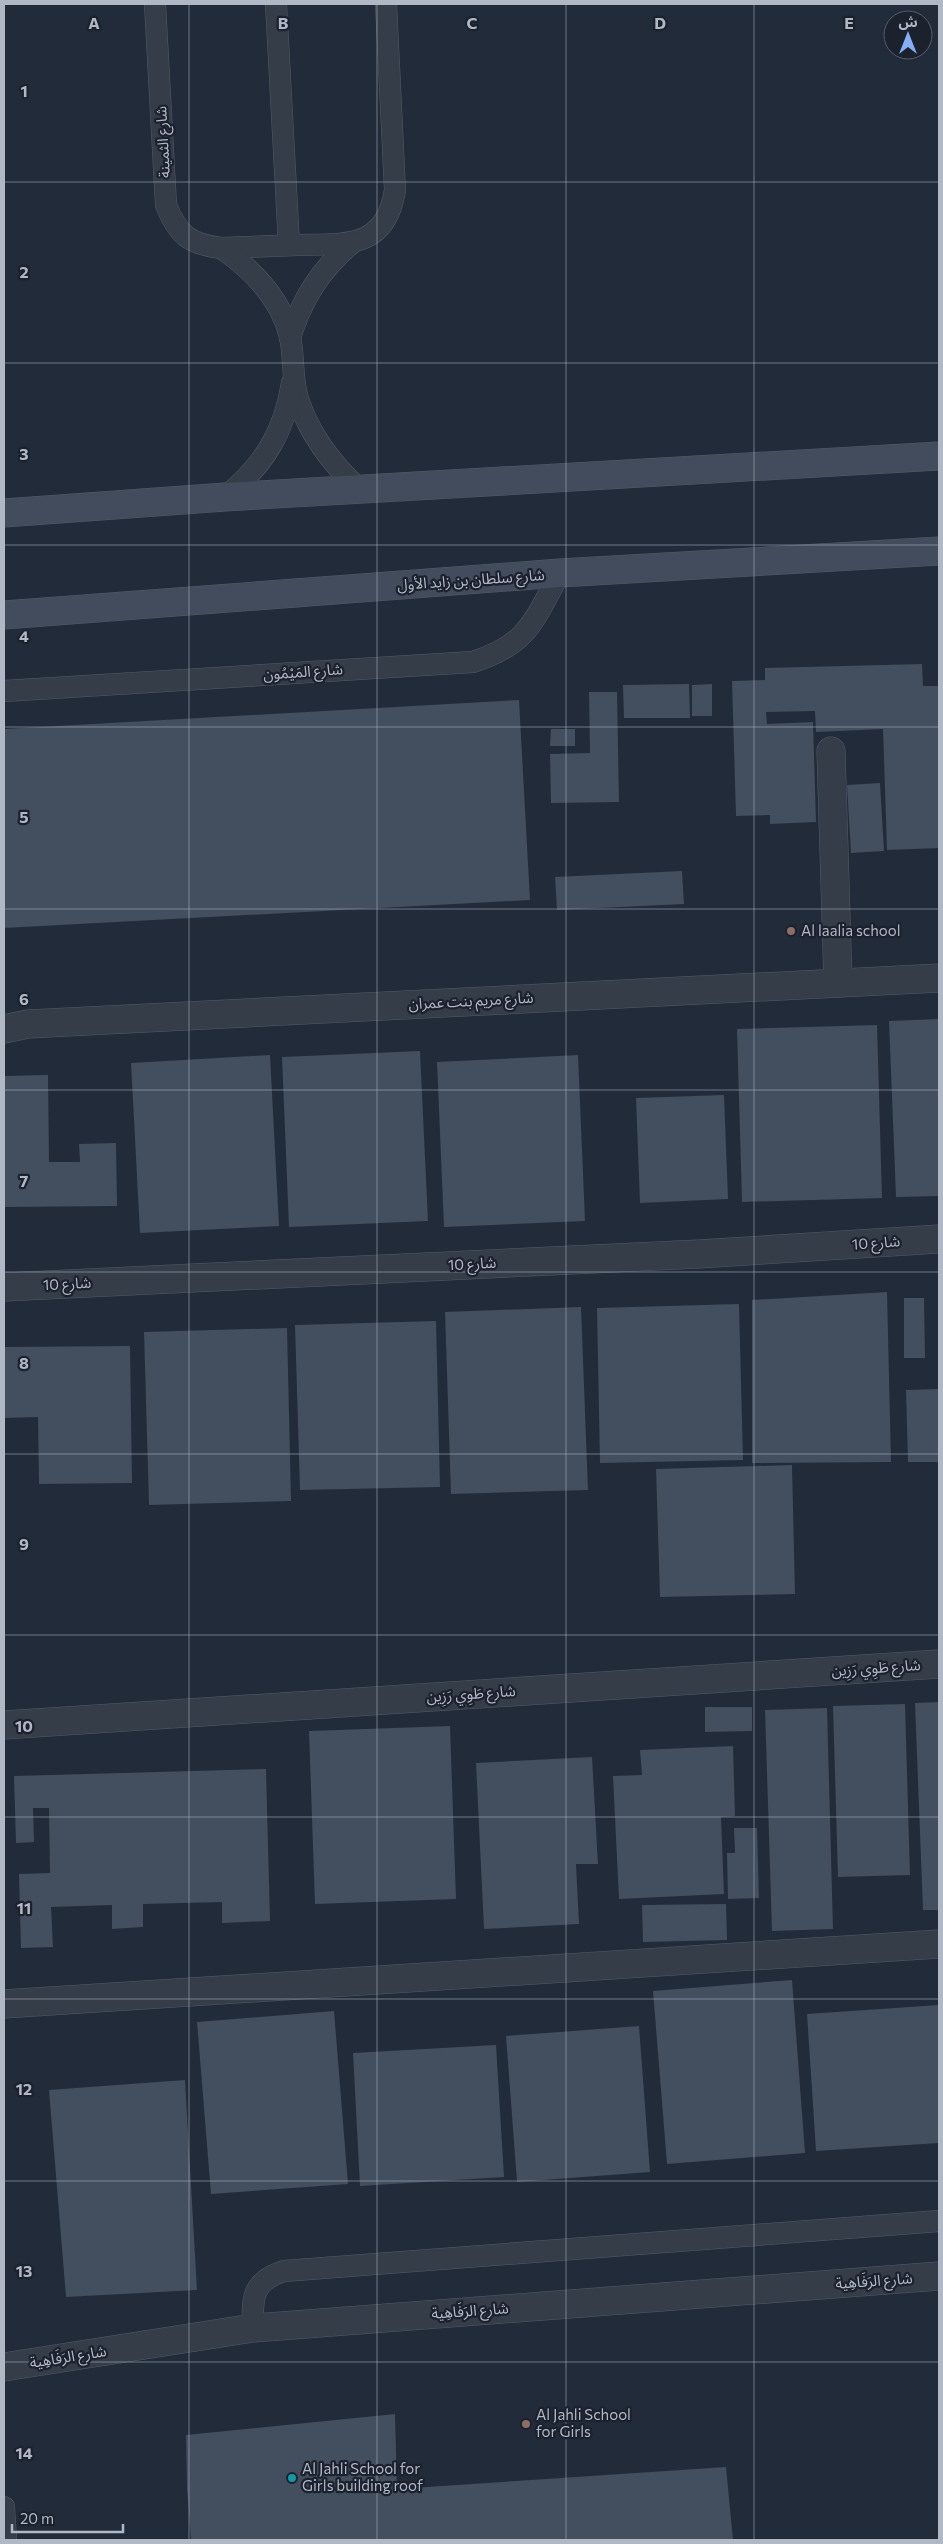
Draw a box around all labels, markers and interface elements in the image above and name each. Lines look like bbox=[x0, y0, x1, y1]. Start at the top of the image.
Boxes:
north arrow bbox=[883, 10, 933, 60]
text: A bbox=[88, 13, 100, 32]
text: B bbox=[278, 13, 289, 32]
text: C bbox=[467, 13, 478, 32]
text: D bbox=[654, 13, 666, 32]
text: E bbox=[844, 13, 854, 32]
text: ش bbox=[898, 13, 918, 30]
text: 1 bbox=[20, 81, 28, 100]
street label: شارع الثمينة bbox=[151, 105, 177, 178]
text: 2 bbox=[19, 262, 29, 281]
text: 3 bbox=[19, 444, 29, 463]
street label: شارع سلطان بن زايد الأول bbox=[397, 565, 546, 597]
text: 4 bbox=[19, 626, 29, 645]
street label: شارع المَيْمُون bbox=[262, 659, 344, 687]
text: 5 bbox=[19, 807, 29, 826]
place label: Al laalia school bbox=[801, 921, 901, 939]
marker: Al laalia school bbox=[785, 925, 797, 937]
street label: شارع مريم بنت عمران bbox=[408, 988, 534, 1016]
text: 6 bbox=[19, 989, 29, 1008]
text: 7 bbox=[20, 1171, 29, 1190]
street label: شارع 10 bbox=[851, 1231, 901, 1257]
street label: شارع 10 bbox=[447, 1253, 497, 1277]
street label: شارع 10 bbox=[42, 1273, 92, 1297]
text: 8 bbox=[19, 1353, 29, 1372]
text: 9 bbox=[19, 1534, 29, 1553]
street label: شارع طَوِي رَزِين bbox=[831, 1655, 922, 1683]
street label: شارع طَوِي رَزِين bbox=[426, 1681, 517, 1709]
text: 10 bbox=[15, 1716, 33, 1735]
text: 11 bbox=[17, 1898, 31, 1917]
text: 12 bbox=[16, 2079, 32, 2098]
text: 13 bbox=[16, 2261, 32, 2280]
street label: شارع الرَفَاهِية bbox=[835, 2268, 914, 2296]
street label: شارع الرَفَاهِية bbox=[431, 2298, 510, 2326]
street label: شارع الرَفَاهِية bbox=[28, 2341, 108, 2375]
place label: Al Jahli School for Girls bbox=[536, 2405, 631, 2440]
marker: Al Jahli School for Girls bbox=[520, 2418, 532, 2430]
text: 14 bbox=[15, 2443, 33, 2462]
place label: Al Jahli School for Girls building roof bbox=[302, 2459, 423, 2494]
marker: Al Jahli School for Girls building roof bbox=[286, 2472, 298, 2484]
scale bar bbox=[12, 2502, 124, 2534]
text: 20 m bbox=[20, 2509, 54, 2527]

